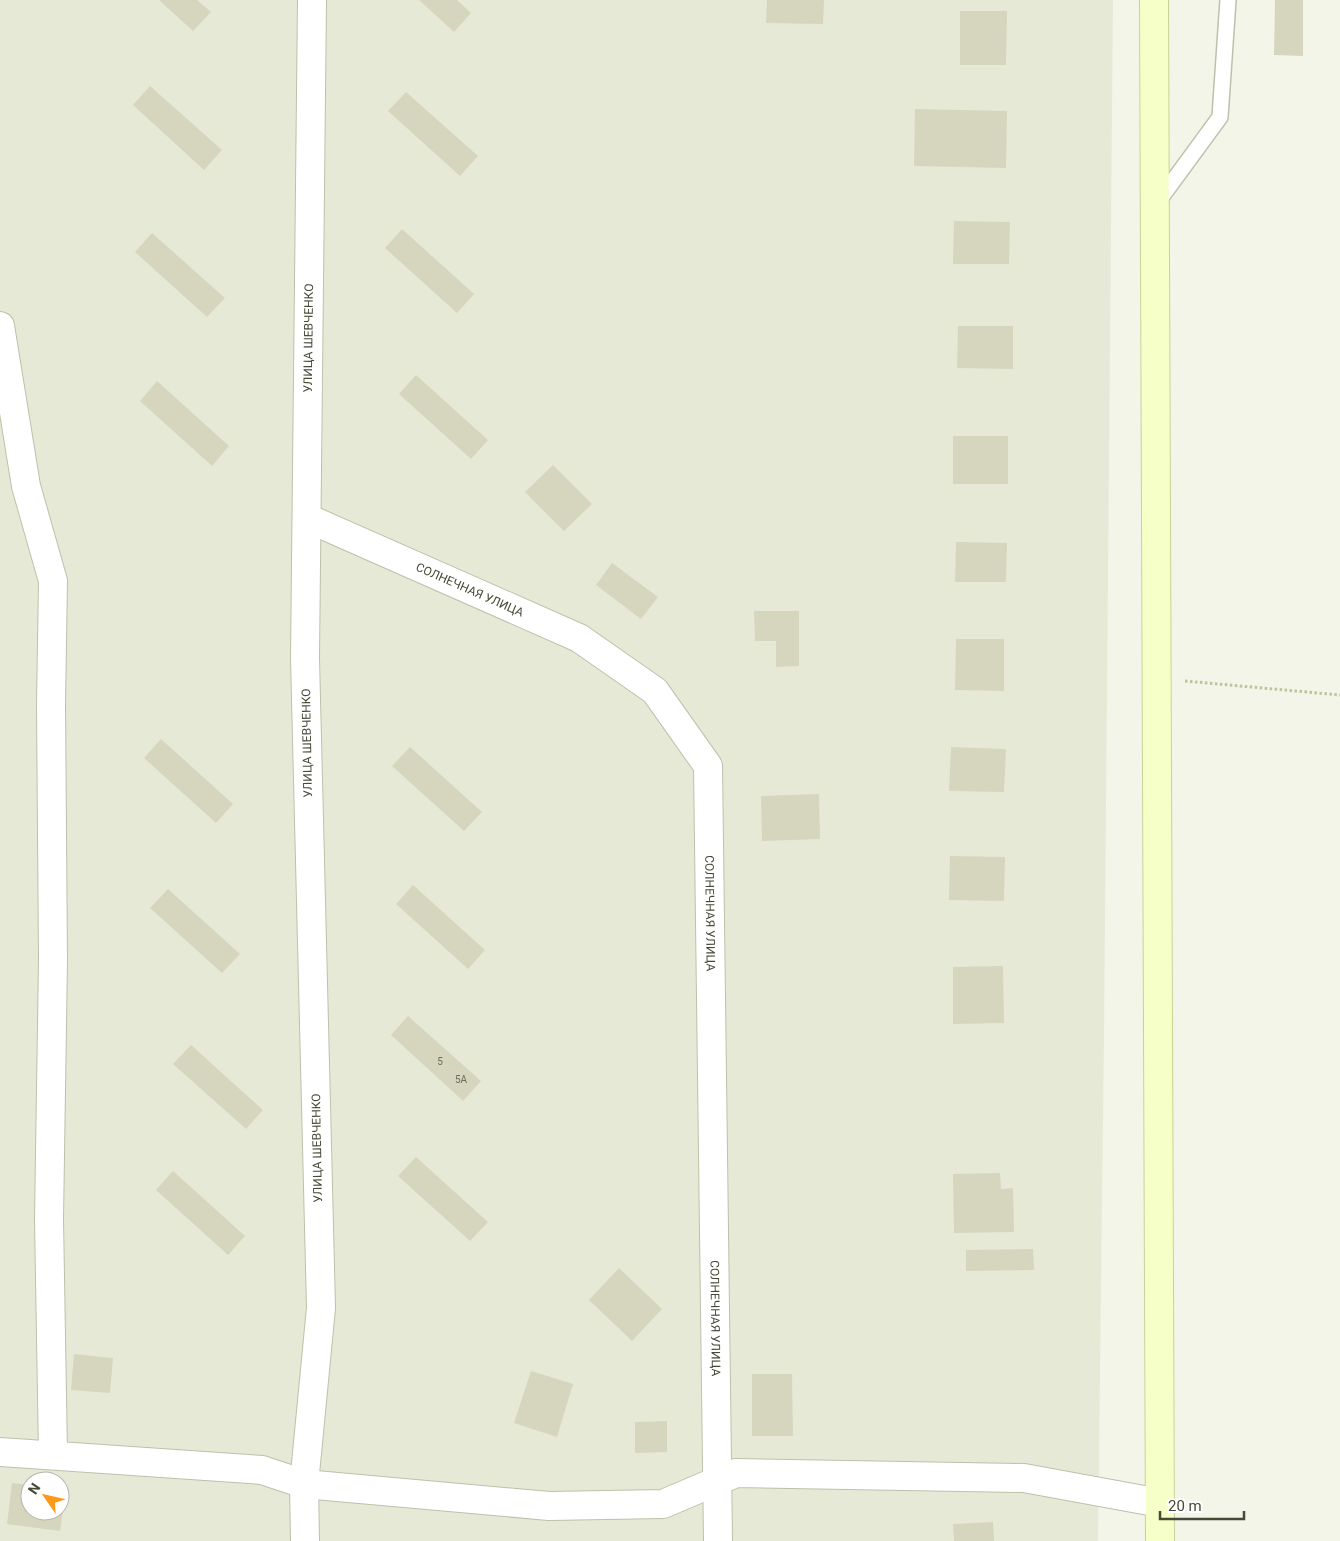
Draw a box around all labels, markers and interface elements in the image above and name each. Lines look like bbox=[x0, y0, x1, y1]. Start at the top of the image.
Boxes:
street label: УЛИЦА ШЕВЧЕНКО bbox=[301, 283, 316, 393]
street label: СОЛНЕЧНАЯ УЛИЦА bbox=[414, 560, 526, 620]
street label: УЛИЦА ШЕВЧЕНКО bbox=[299, 688, 315, 798]
street label: СОЛНЕЧНАЯ УЛИЦА bbox=[702, 855, 718, 972]
house number: 5 bbox=[437, 1056, 443, 1067]
house number: 5А bbox=[455, 1074, 468, 1085]
street label: УЛИЦА ШЕВЧЕНКО bbox=[309, 1093, 325, 1203]
street label: СОЛНЕЧНАЯ УЛИЦА bbox=[707, 1260, 723, 1376]
north arrow bbox=[20, 1471, 70, 1521]
text: N bbox=[25, 1480, 44, 1497]
scale bar bbox=[1160, 1488, 1244, 1520]
text: 20 m bbox=[1168, 1497, 1202, 1515]

